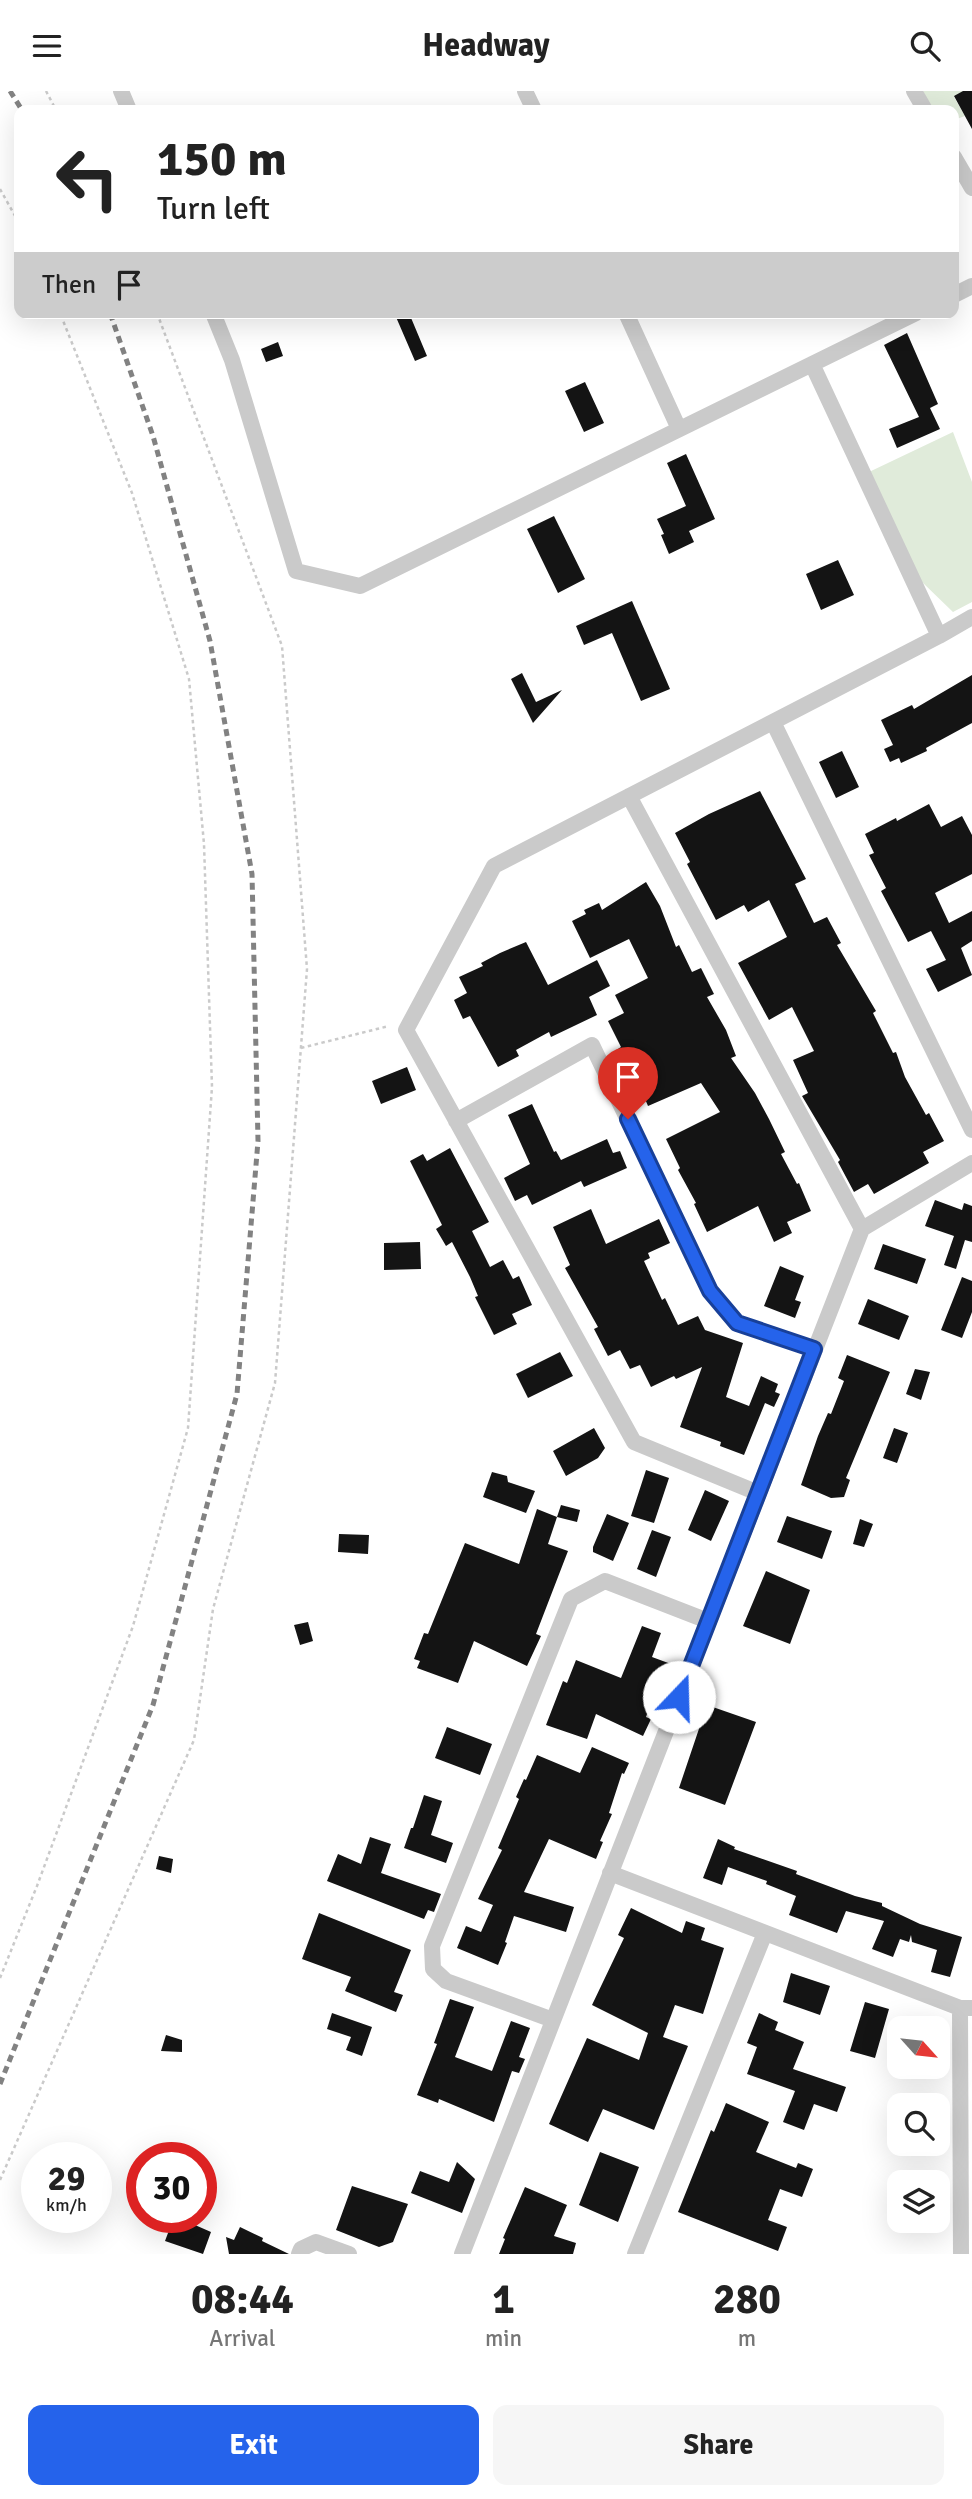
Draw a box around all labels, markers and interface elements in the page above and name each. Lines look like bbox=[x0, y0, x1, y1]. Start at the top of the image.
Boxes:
text: Headway bbox=[422, 26, 550, 65]
icon: menu bbox=[28, 27, 66, 65]
icon: search bbox=[906, 27, 944, 65]
text: 150 m bbox=[157, 129, 287, 189]
icon: left bbox=[42, 133, 133, 224]
text: Turn left bbox=[157, 189, 270, 228]
icon: arrive bbox=[110, 266, 148, 304]
text: Then bbox=[42, 269, 96, 301]
pin bbox=[598, 1047, 658, 1119]
icon: arrive bbox=[609, 1058, 647, 1096]
position arrow bbox=[642, 1660, 716, 1734]
north arrow bbox=[887, 2016, 950, 2079]
map controls bbox=[887, 2016, 950, 2233]
button: search bbox=[887, 2093, 950, 2156]
speed limit sign: 30 bbox=[126, 2142, 217, 2233]
text: 29 bbox=[48, 2157, 85, 2200]
button: layers bbox=[887, 2170, 950, 2233]
text: km/h bbox=[46, 2194, 87, 2216]
text: 08:44 bbox=[191, 2274, 294, 2325]
text: 1 bbox=[492, 2274, 515, 2325]
text: 280 bbox=[713, 2274, 781, 2325]
text: Arrival bbox=[209, 2324, 276, 2353]
text: min bbox=[485, 2324, 522, 2353]
text: m bbox=[738, 2324, 756, 2353]
button: Exit bbox=[28, 2405, 479, 2485]
button: Share bbox=[493, 2405, 944, 2485]

